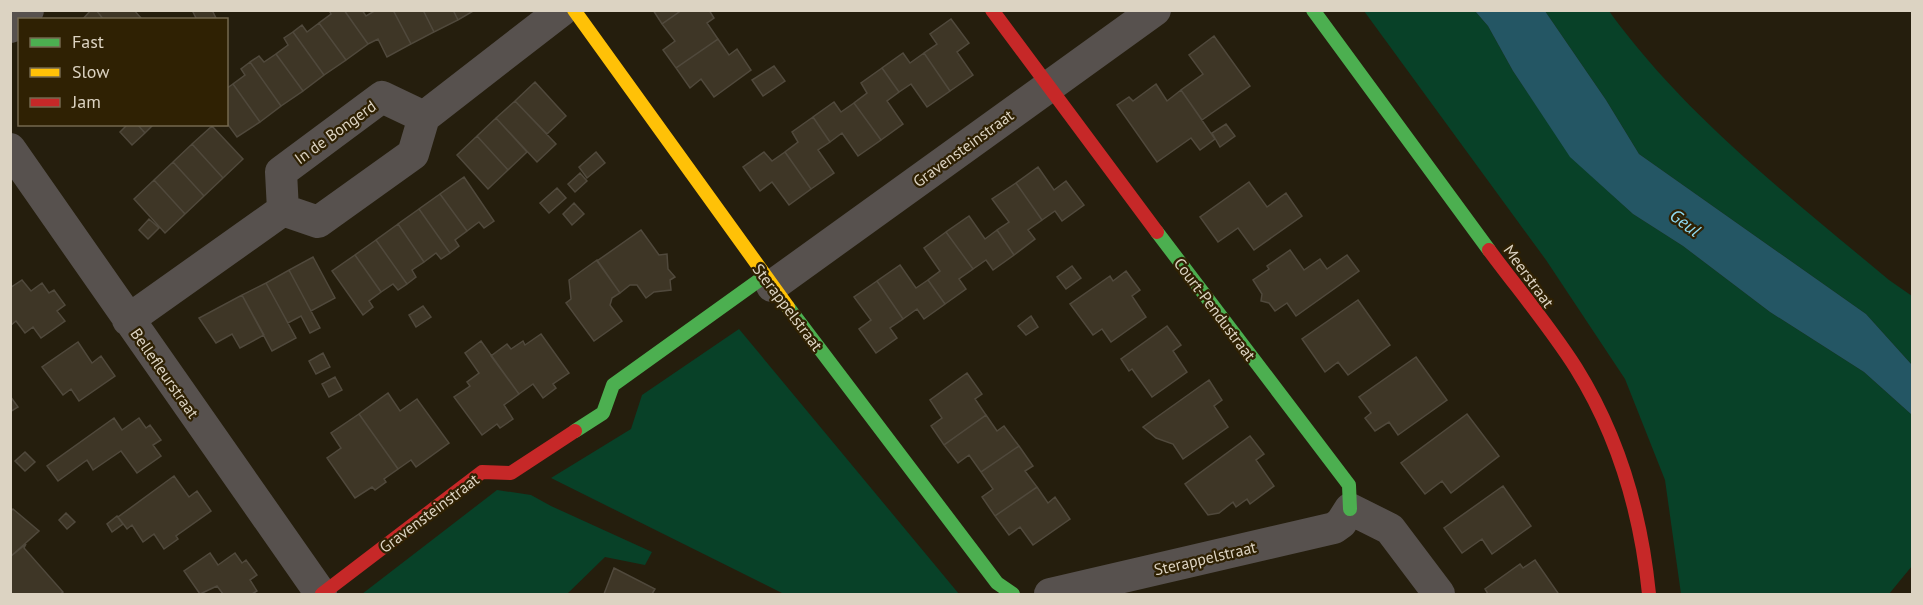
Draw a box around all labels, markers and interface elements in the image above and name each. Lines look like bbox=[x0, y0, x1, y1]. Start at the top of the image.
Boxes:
legend bbox=[18, 18, 228, 126]
text: Fast bbox=[72, 30, 104, 53]
text: Slow bbox=[72, 60, 110, 83]
text: Jam bbox=[71, 90, 101, 113]
street label: In de Bongerd bbox=[290, 96, 380, 168]
street label: Gravensteinstraat bbox=[909, 104, 1018, 191]
water label: Geul bbox=[1665, 204, 1705, 242]
street label: Meerstraat bbox=[1499, 241, 1559, 312]
street label: Court-Pendustraat bbox=[1170, 254, 1261, 365]
street label: Sterappelstraat bbox=[749, 259, 828, 355]
street label: Bellefleurstraat bbox=[127, 324, 204, 422]
street label: Gravensteinstraat bbox=[375, 469, 483, 557]
street label: Sterappelstraat bbox=[1152, 536, 1259, 579]

